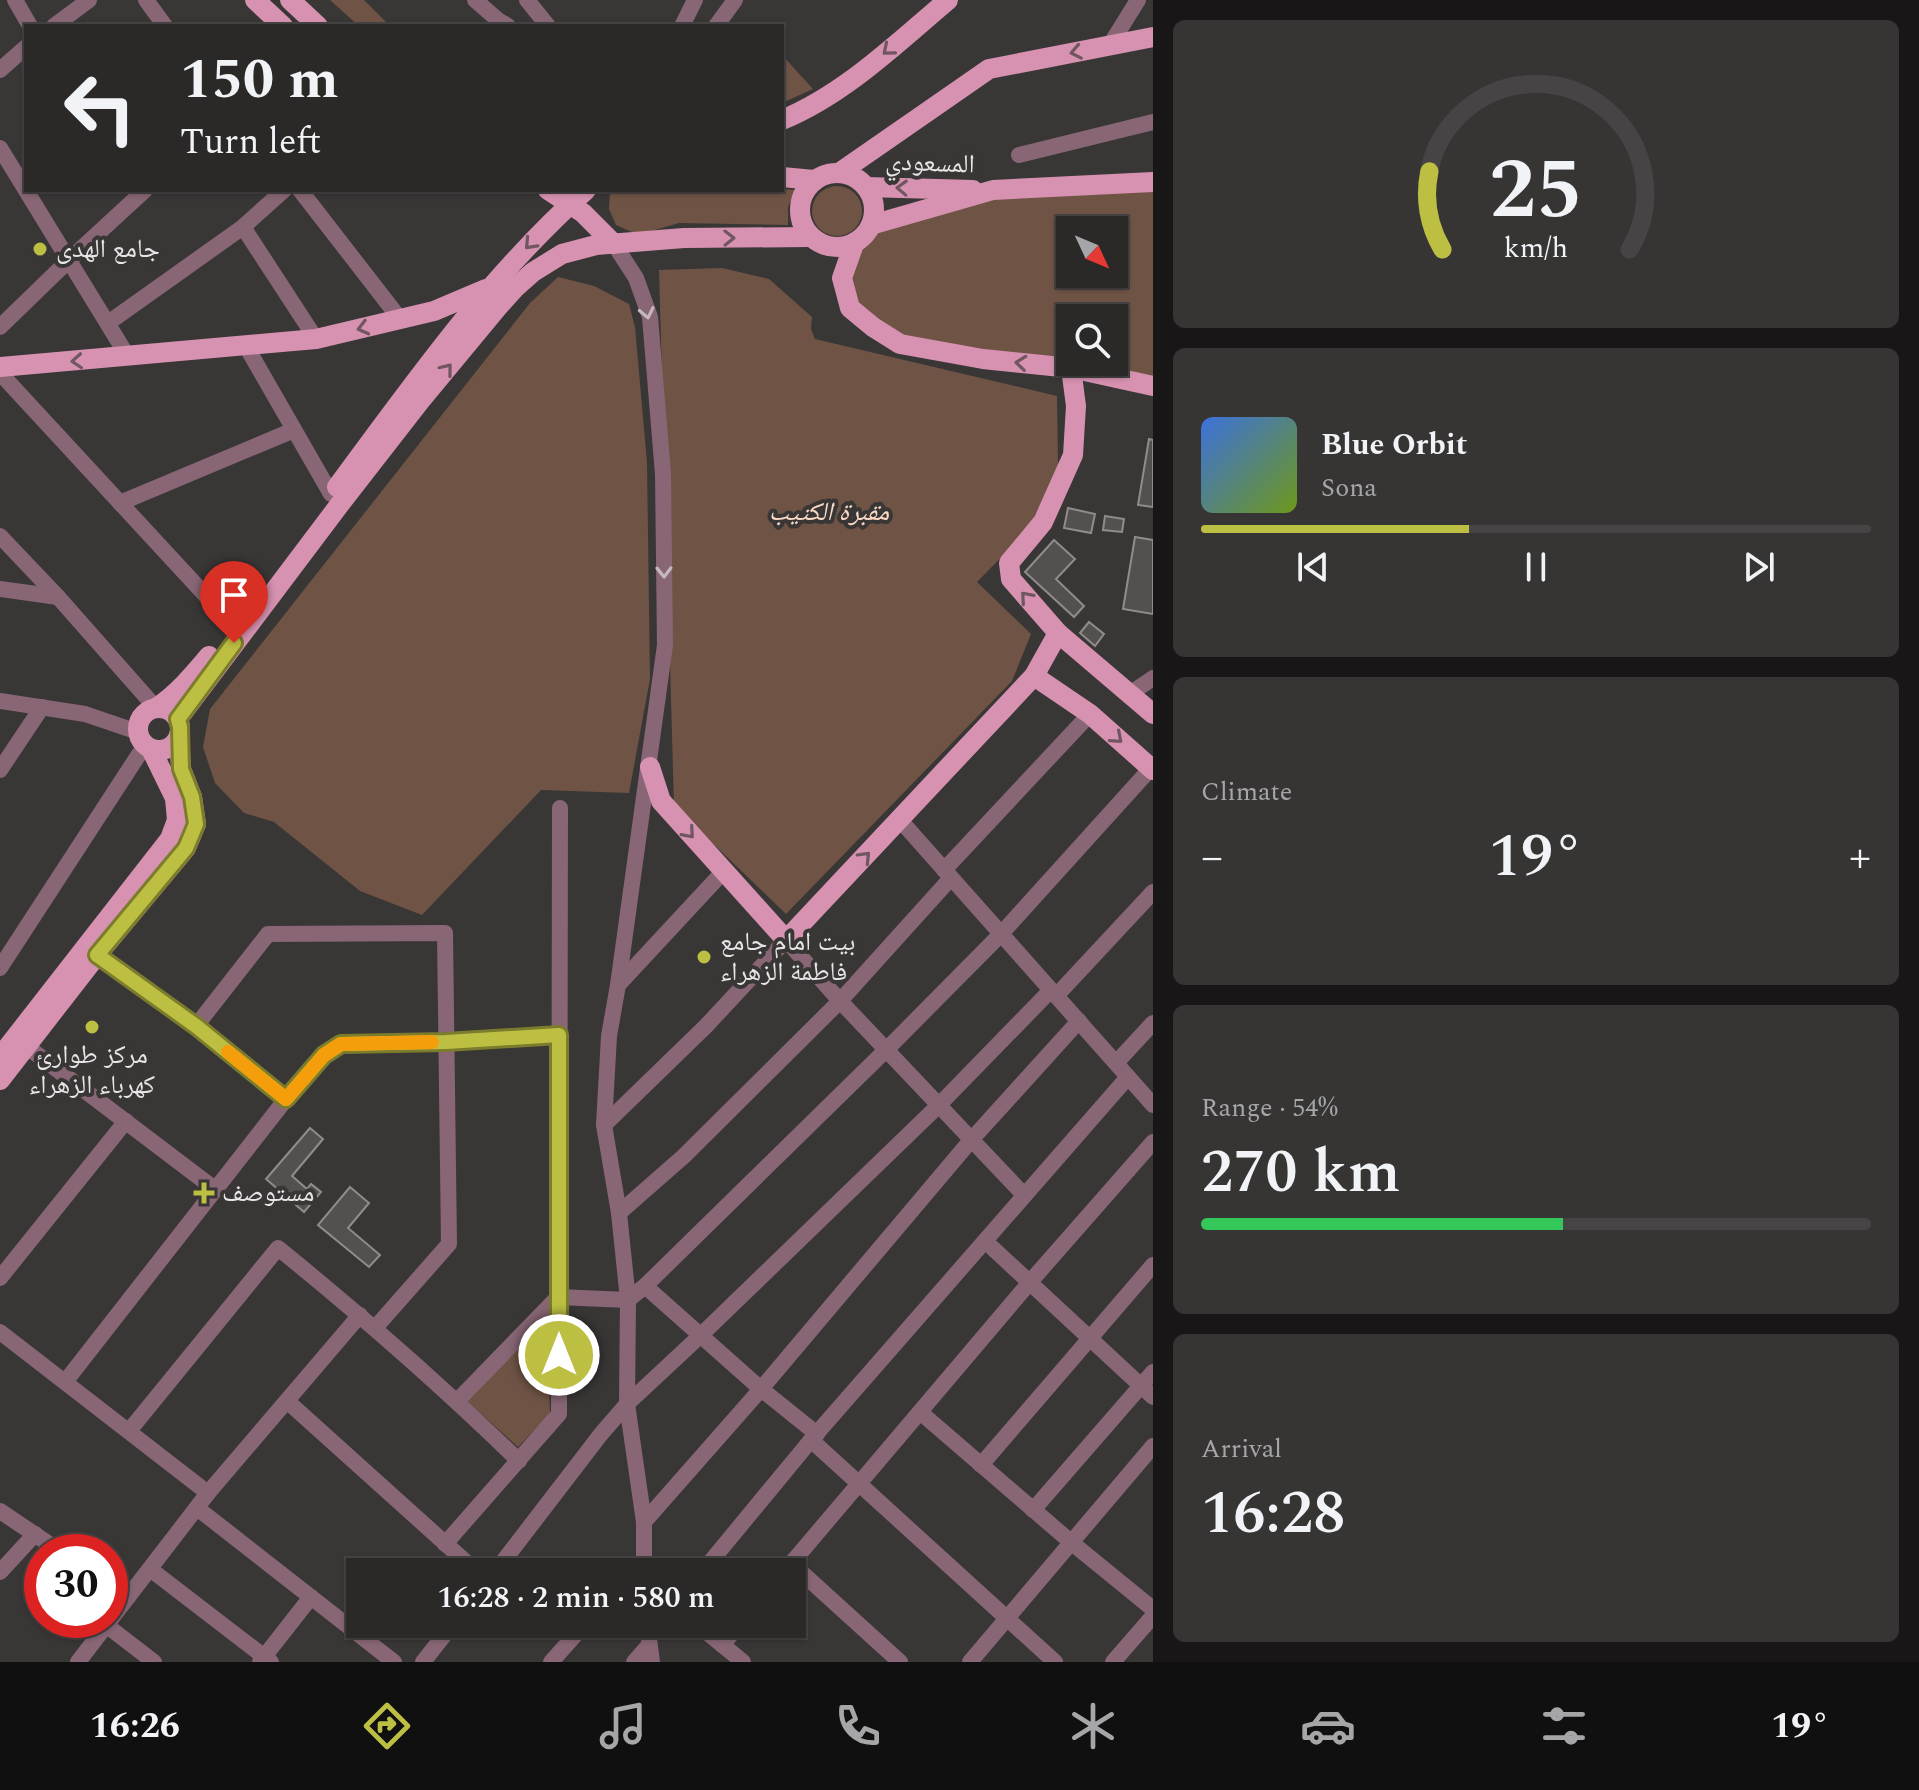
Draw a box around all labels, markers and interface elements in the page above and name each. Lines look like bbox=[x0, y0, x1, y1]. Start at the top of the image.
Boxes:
text: 150 m bbox=[180, 38, 339, 123]
one-way arrow bbox=[883, 40, 897, 55]
one-way arrow bbox=[1070, 42, 1083, 59]
icon: left bbox=[48, 56, 152, 160]
text: Turn left bbox=[180, 115, 321, 170]
text: 25 bbox=[1489, 128, 1583, 255]
street label: المسعودي bbox=[885, 141, 975, 185]
one-way arrow bbox=[895, 179, 908, 196]
north arrow bbox=[1056, 216, 1128, 288]
map controls bbox=[1056, 216, 1128, 376]
text: km/h bbox=[1504, 227, 1568, 270]
place label: جامع الهدى bbox=[56, 229, 160, 269]
one-way arrow bbox=[723, 229, 736, 247]
one-way arrow bbox=[525, 235, 539, 250]
marker: جامع الهدى bbox=[31, 240, 49, 258]
button: search bbox=[1056, 304, 1128, 376]
one-way arrow bbox=[638, 306, 655, 320]
one-way arrow bbox=[356, 318, 370, 335]
one-way arrow bbox=[70, 352, 83, 369]
one-way arrow bbox=[1014, 355, 1027, 372]
one-way arrow bbox=[437, 363, 452, 378]
text: Blue Orbit bbox=[1321, 422, 1467, 468]
text: Sona bbox=[1321, 468, 1377, 508]
park label: مقبرة الكتيب bbox=[769, 492, 889, 532]
icon: previous bbox=[1291, 545, 1335, 589]
icon: pause bbox=[1514, 545, 1558, 589]
icon: next bbox=[1737, 545, 1781, 589]
pin bbox=[200, 561, 268, 643]
one-way arrow bbox=[655, 566, 673, 579]
icon: arrive bbox=[212, 573, 256, 617]
one-way arrow bbox=[1022, 592, 1036, 606]
one-way arrow bbox=[1108, 728, 1123, 743]
text: Climate bbox=[1201, 772, 1292, 812]
text: 19° bbox=[1489, 811, 1583, 903]
one-way arrow bbox=[679, 823, 694, 838]
text: − bbox=[1201, 824, 1223, 891]
text: + bbox=[1849, 824, 1871, 891]
one-way arrow bbox=[856, 852, 871, 866]
place label: بيت امام جامع فاطمة الزهراء bbox=[720, 922, 855, 992]
marker: بيت امام جامع فاطمة الزهراء bbox=[695, 948, 713, 966]
marker: مركز طوارئ كهرباء الزهراء bbox=[83, 1018, 101, 1036]
place label: مركز طوارئ كهرباء الزهراء bbox=[29, 1035, 155, 1105]
text: Range · 54% bbox=[1201, 1088, 1338, 1128]
text: 270 km bbox=[1201, 1127, 1401, 1219]
place label: مستوصف bbox=[222, 1173, 314, 1213]
marker: مستوصف bbox=[193, 1182, 215, 1204]
position arrow bbox=[517, 1313, 601, 1397]
text: Arrival bbox=[1201, 1429, 1282, 1469]
text: 16:28 bbox=[1201, 1468, 1345, 1560]
speed limit sign: 30 bbox=[24, 1534, 128, 1638]
text: 16:28 · 2 min · 580 m bbox=[437, 1575, 715, 1621]
icon: directions bbox=[359, 1698, 415, 1754]
icon: music bbox=[595, 1698, 651, 1754]
icon: phone bbox=[830, 1698, 886, 1754]
icon: climate bbox=[1065, 1698, 1121, 1754]
icon: car bbox=[1300, 1698, 1356, 1754]
icon: filters bbox=[1536, 1698, 1592, 1754]
text: 16:26 bbox=[90, 1699, 180, 1754]
text: 19° bbox=[1771, 1699, 1829, 1754]

